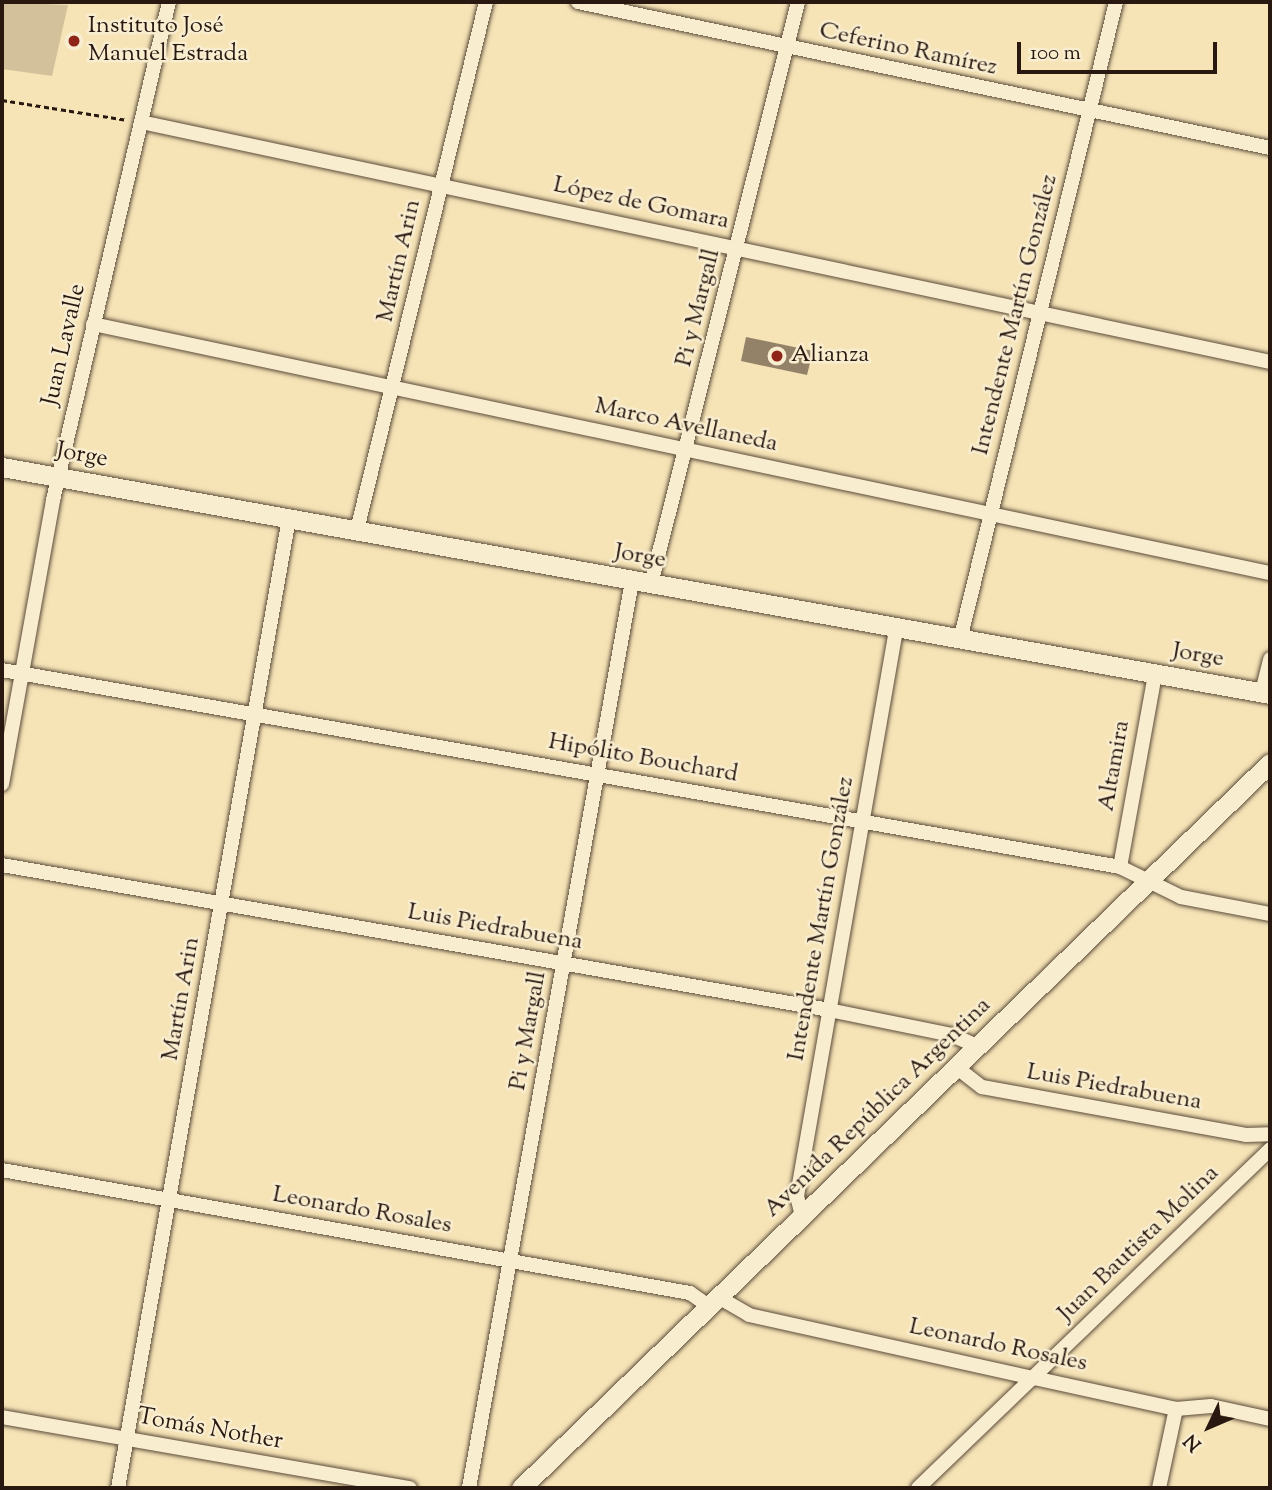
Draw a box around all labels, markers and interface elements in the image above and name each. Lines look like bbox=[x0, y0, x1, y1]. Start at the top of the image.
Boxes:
place label: Instituto José Manuel Estrada bbox=[88, 13, 248, 69]
street label: Ceferino Ramírez bbox=[817, 17, 999, 83]
scale bar bbox=[1020, 28, 1220, 72]
marker: Instituto José Manuel Estrada bbox=[66, 33, 82, 49]
text: 100 m bbox=[1030, 39, 1081, 69]
street label: López de Gomara bbox=[550, 171, 732, 237]
street label: Intendente Martín González bbox=[967, 172, 1065, 458]
street label: Martín Arin bbox=[372, 197, 428, 325]
street label: Pi y Margall bbox=[670, 246, 728, 370]
street label: Juan Lavalle bbox=[37, 281, 93, 409]
place label: Alianza bbox=[791, 342, 869, 370]
marker: Alianza bbox=[769, 348, 785, 364]
street label: Marco Avellaneda bbox=[592, 393, 780, 459]
street label: Jorge bbox=[54, 437, 110, 475]
street label: Jorge bbox=[612, 538, 668, 576]
street label: Jorge bbox=[1170, 637, 1226, 675]
street label: Altamira bbox=[1093, 718, 1137, 814]
street label: Hipólito Bouchard bbox=[546, 728, 740, 790]
street label: Intendente Martín González bbox=[783, 775, 861, 1063]
street label: Luis Piedrabuena bbox=[405, 898, 585, 958]
street label: Martín Arin bbox=[157, 935, 207, 1063]
street label: Pi y Margall bbox=[504, 969, 554, 1093]
street label: Avenida República Argentina bbox=[758, 992, 998, 1224]
street label: Luis Piedrabuena bbox=[1024, 1058, 1204, 1118]
street label: Juan Bautista Molina bbox=[1052, 1160, 1226, 1328]
street label: Leonardo Rosales bbox=[270, 1181, 454, 1241]
street label: Leonardo Rosales bbox=[906, 1313, 1090, 1379]
north arrow bbox=[1174, 1392, 1244, 1462]
street label: Tomás Nother bbox=[135, 1403, 285, 1457]
text: N bbox=[1179, 1427, 1209, 1457]

